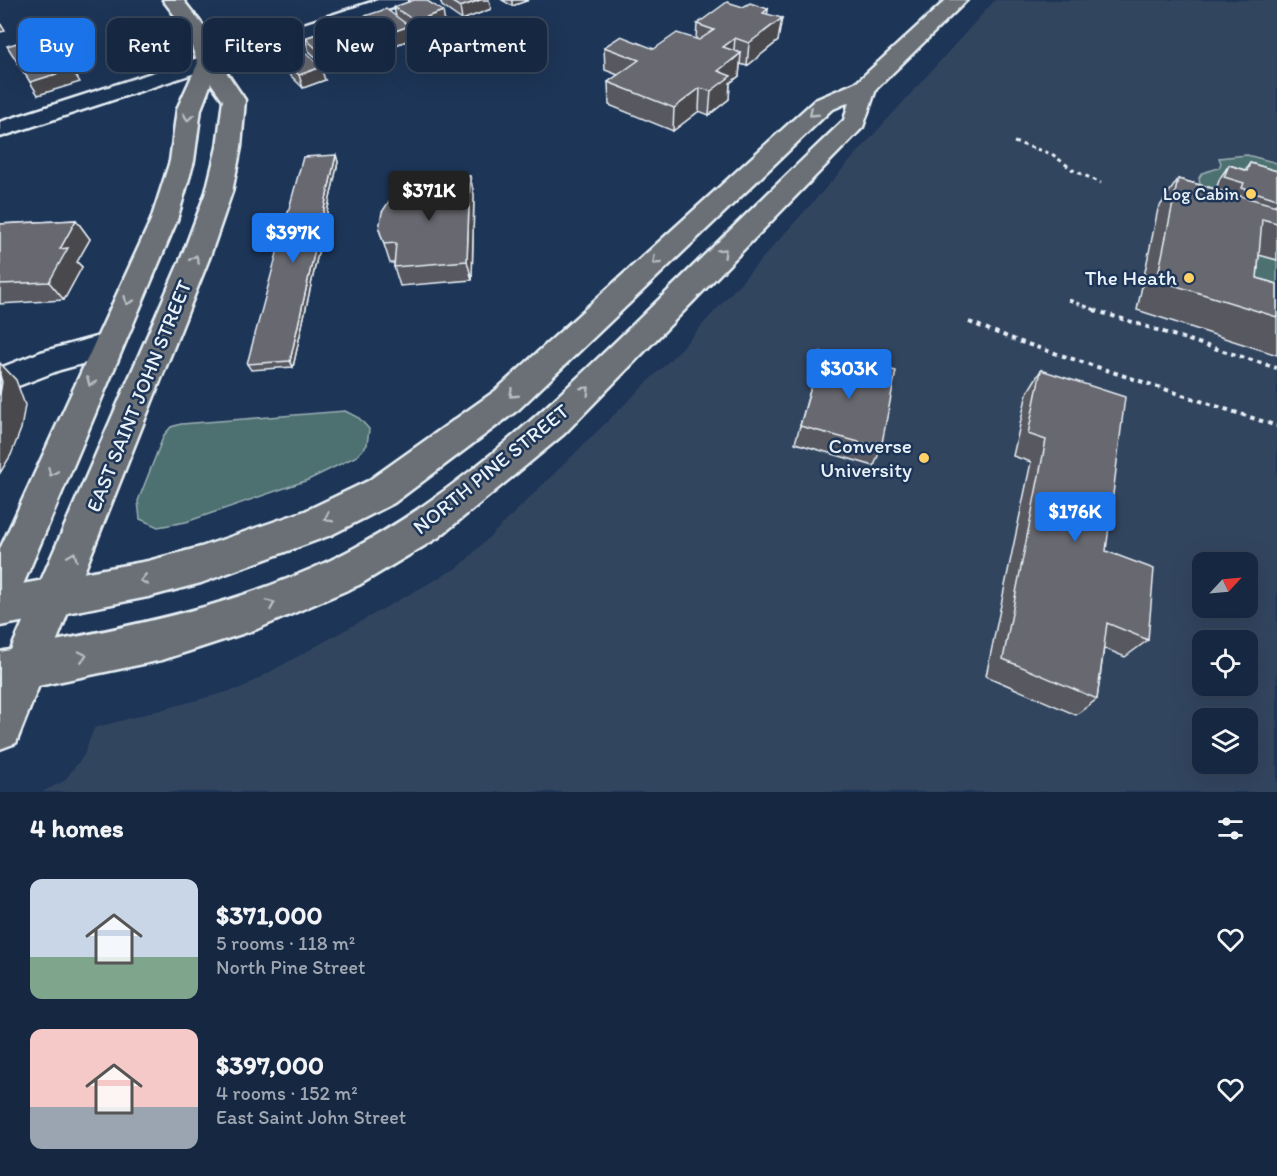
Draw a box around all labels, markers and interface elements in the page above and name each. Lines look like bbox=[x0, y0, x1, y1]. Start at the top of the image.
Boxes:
chip: Buy bbox=[18, 18, 95, 72]
chip: Rent bbox=[107, 18, 191, 72]
chip: Filters bbox=[203, 18, 303, 72]
chip: New bbox=[315, 18, 395, 72]
chip: Apartment bbox=[407, 18, 547, 72]
one-way arrow bbox=[810, 106, 821, 117]
one-way arrow bbox=[182, 112, 195, 122]
pin: $371K bbox=[387, 171, 471, 222]
text: $371K bbox=[402, 178, 456, 202]
place label: Log Cabin bbox=[1163, 183, 1239, 205]
marker: Log Cabin bbox=[1244, 187, 1258, 201]
pin: $397K bbox=[251, 213, 335, 264]
text: $397K bbox=[266, 220, 320, 244]
one-way arrow bbox=[717, 248, 727, 259]
one-way arrow bbox=[188, 254, 200, 265]
one-way arrow bbox=[652, 254, 662, 265]
place label: The Heath bbox=[1085, 265, 1177, 290]
marker: The Heath bbox=[1182, 271, 1196, 285]
street label: EAST SAINT JOHN STREET bbox=[81, 276, 197, 515]
one-way arrow bbox=[123, 295, 135, 306]
pin: $303K bbox=[807, 349, 891, 400]
text: $303K bbox=[820, 356, 878, 380]
one-way arrow bbox=[86, 376, 98, 387]
one-way arrow bbox=[509, 387, 520, 398]
one-way arrow bbox=[578, 387, 589, 398]
street label: NORTH PINE STREET bbox=[408, 398, 574, 539]
place label: Converse University bbox=[820, 433, 912, 482]
marker: Converse University bbox=[917, 451, 931, 465]
one-way arrow bbox=[47, 466, 59, 477]
pin: $176K bbox=[1033, 492, 1117, 543]
text: $176K bbox=[1049, 499, 1101, 523]
one-way arrow bbox=[324, 510, 335, 522]
one-way arrow bbox=[66, 551, 78, 562]
north arrow bbox=[1192, 552, 1258, 618]
map controls bbox=[1192, 552, 1258, 774]
one-way arrow bbox=[139, 572, 149, 585]
one-way arrow bbox=[264, 599, 275, 611]
button: locate bbox=[1192, 630, 1258, 696]
one-way arrow bbox=[78, 650, 88, 663]
button: layers bbox=[1192, 708, 1258, 774]
text: 4 homes bbox=[30, 812, 124, 844]
icon: filters bbox=[1214, 812, 1247, 845]
text: $371,000 bbox=[216, 899, 323, 931]
icon: home bbox=[78, 903, 150, 975]
icon: heart bbox=[1214, 923, 1247, 956]
text: 5 rooms · 118 m² bbox=[216, 931, 355, 955]
text: North Pine Street bbox=[216, 955, 366, 979]
text: $397,000 bbox=[216, 1049, 324, 1081]
icon: home bbox=[78, 1053, 150, 1125]
icon: heart bbox=[1214, 1073, 1247, 1106]
text: 4 rooms · 152 m² bbox=[216, 1081, 358, 1105]
text: East Saint John Street bbox=[216, 1105, 406, 1129]

